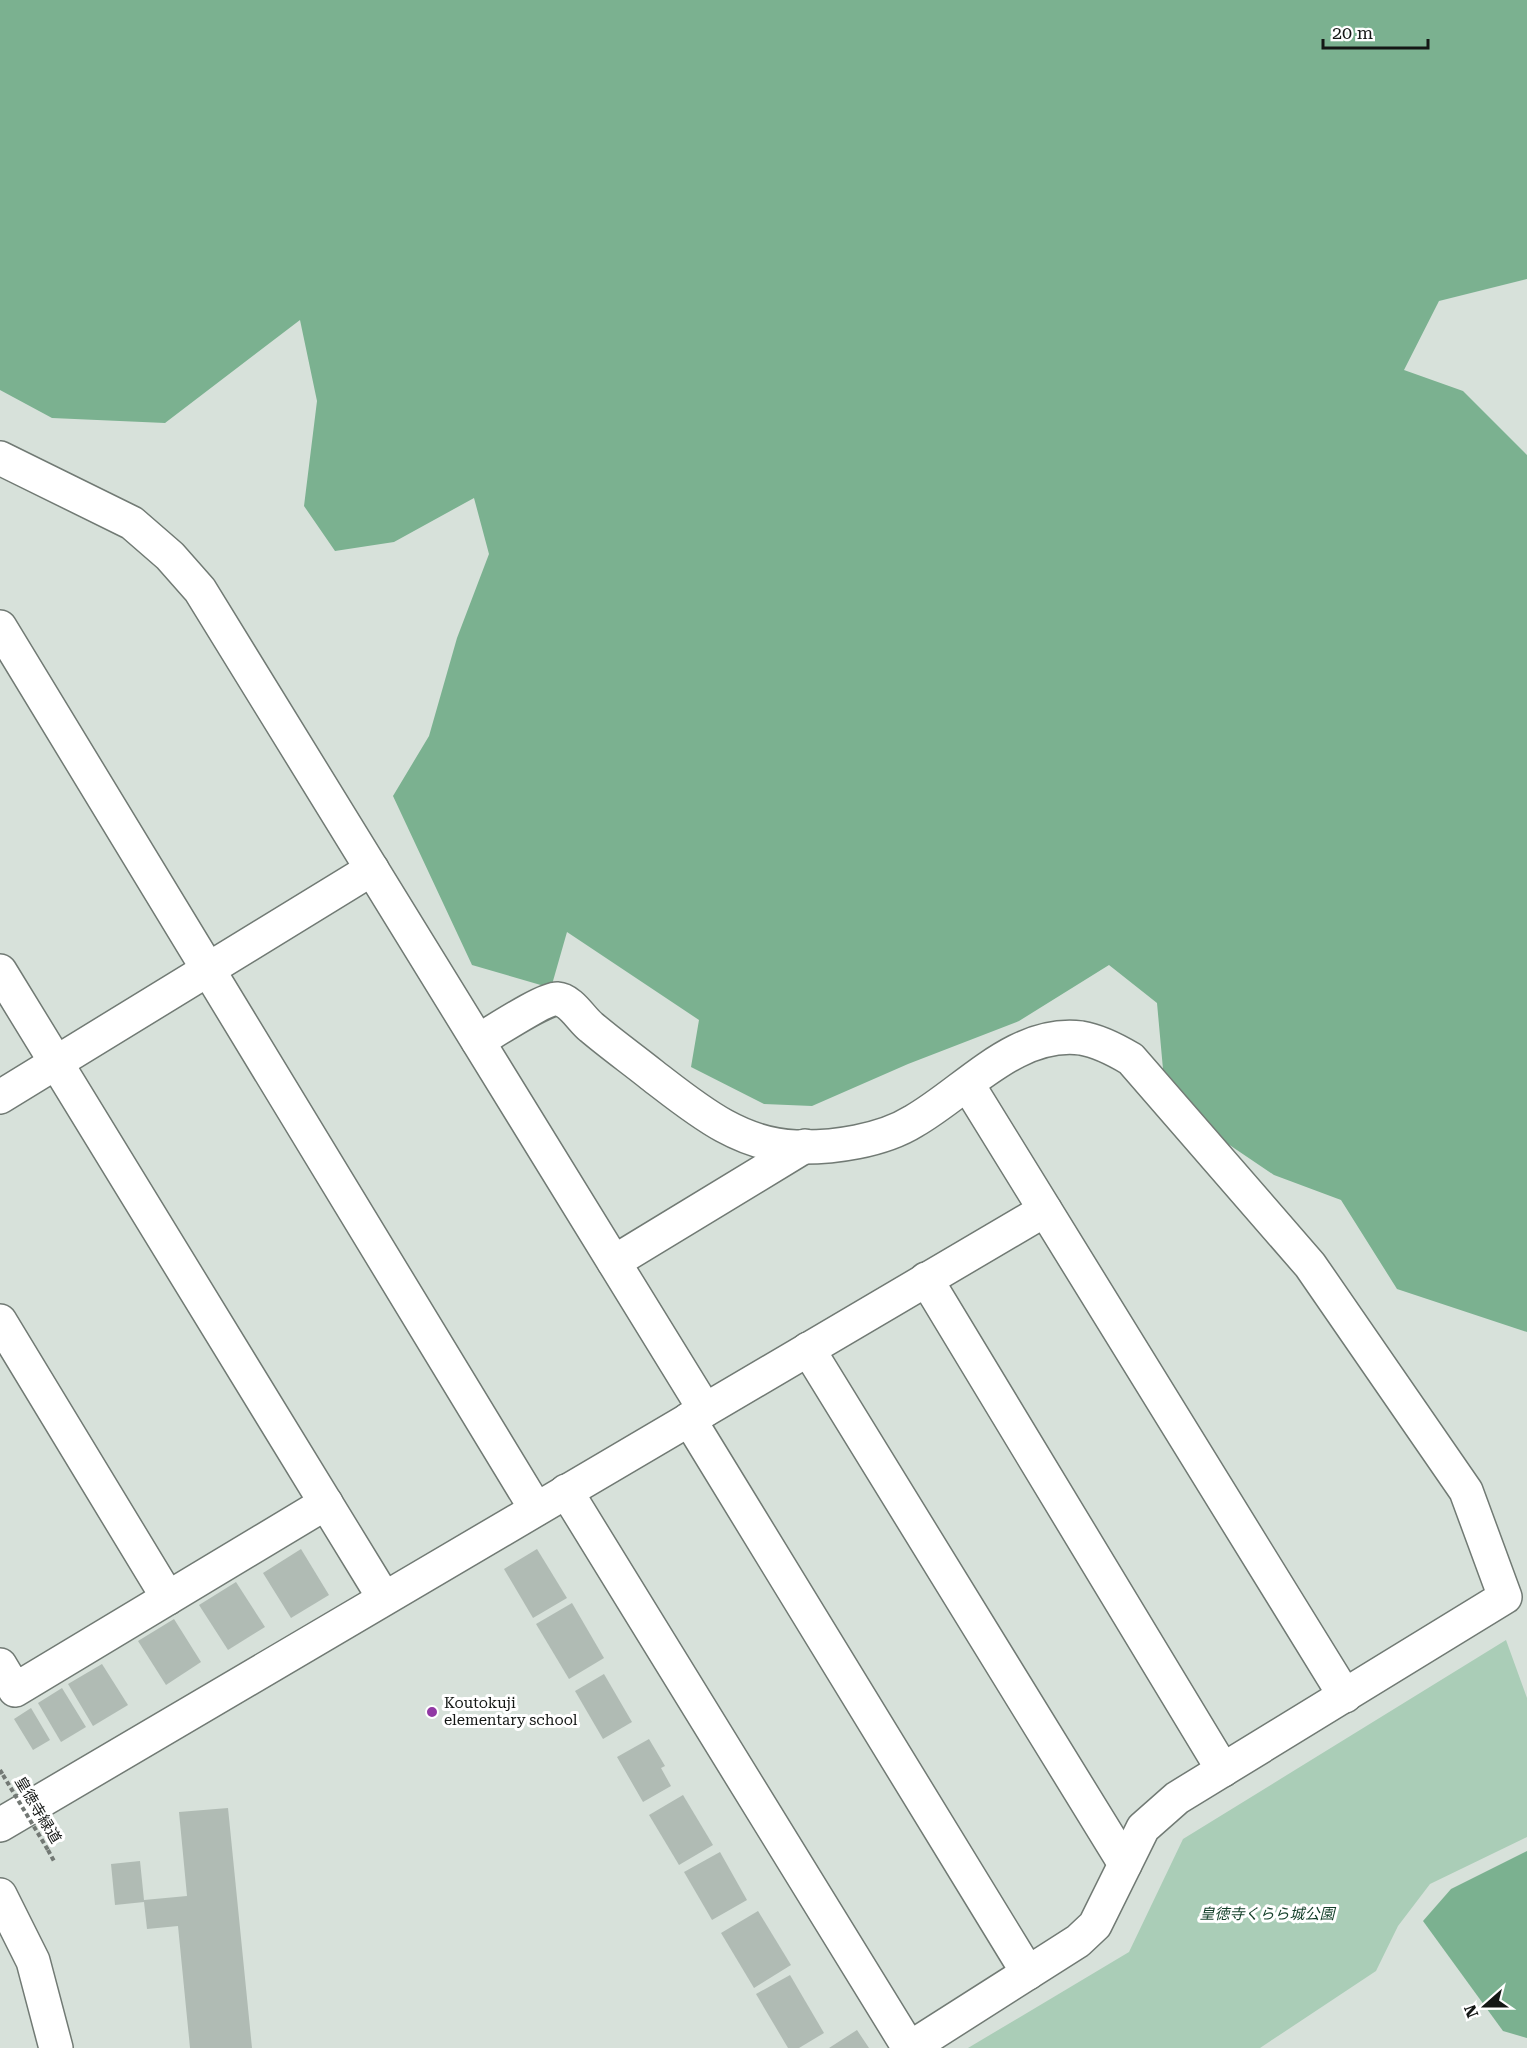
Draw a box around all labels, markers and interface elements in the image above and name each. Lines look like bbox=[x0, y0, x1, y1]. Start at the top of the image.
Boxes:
scale bar bbox=[1323, 12, 1428, 50]
text: 20 m bbox=[1332, 22, 1373, 43]
place label: Koutokuji elementary school bbox=[444, 1694, 578, 1729]
marker: Koutokuji elementary school bbox=[425, 1705, 439, 1719]
street label: 皇徳寺緑道 bbox=[11, 1773, 65, 1847]
park label: 皇徳寺くらら城公園 bbox=[1199, 1905, 1336, 1923]
north arrow bbox=[1455, 1976, 1515, 2036]
text: N bbox=[1460, 2002, 1483, 2020]

